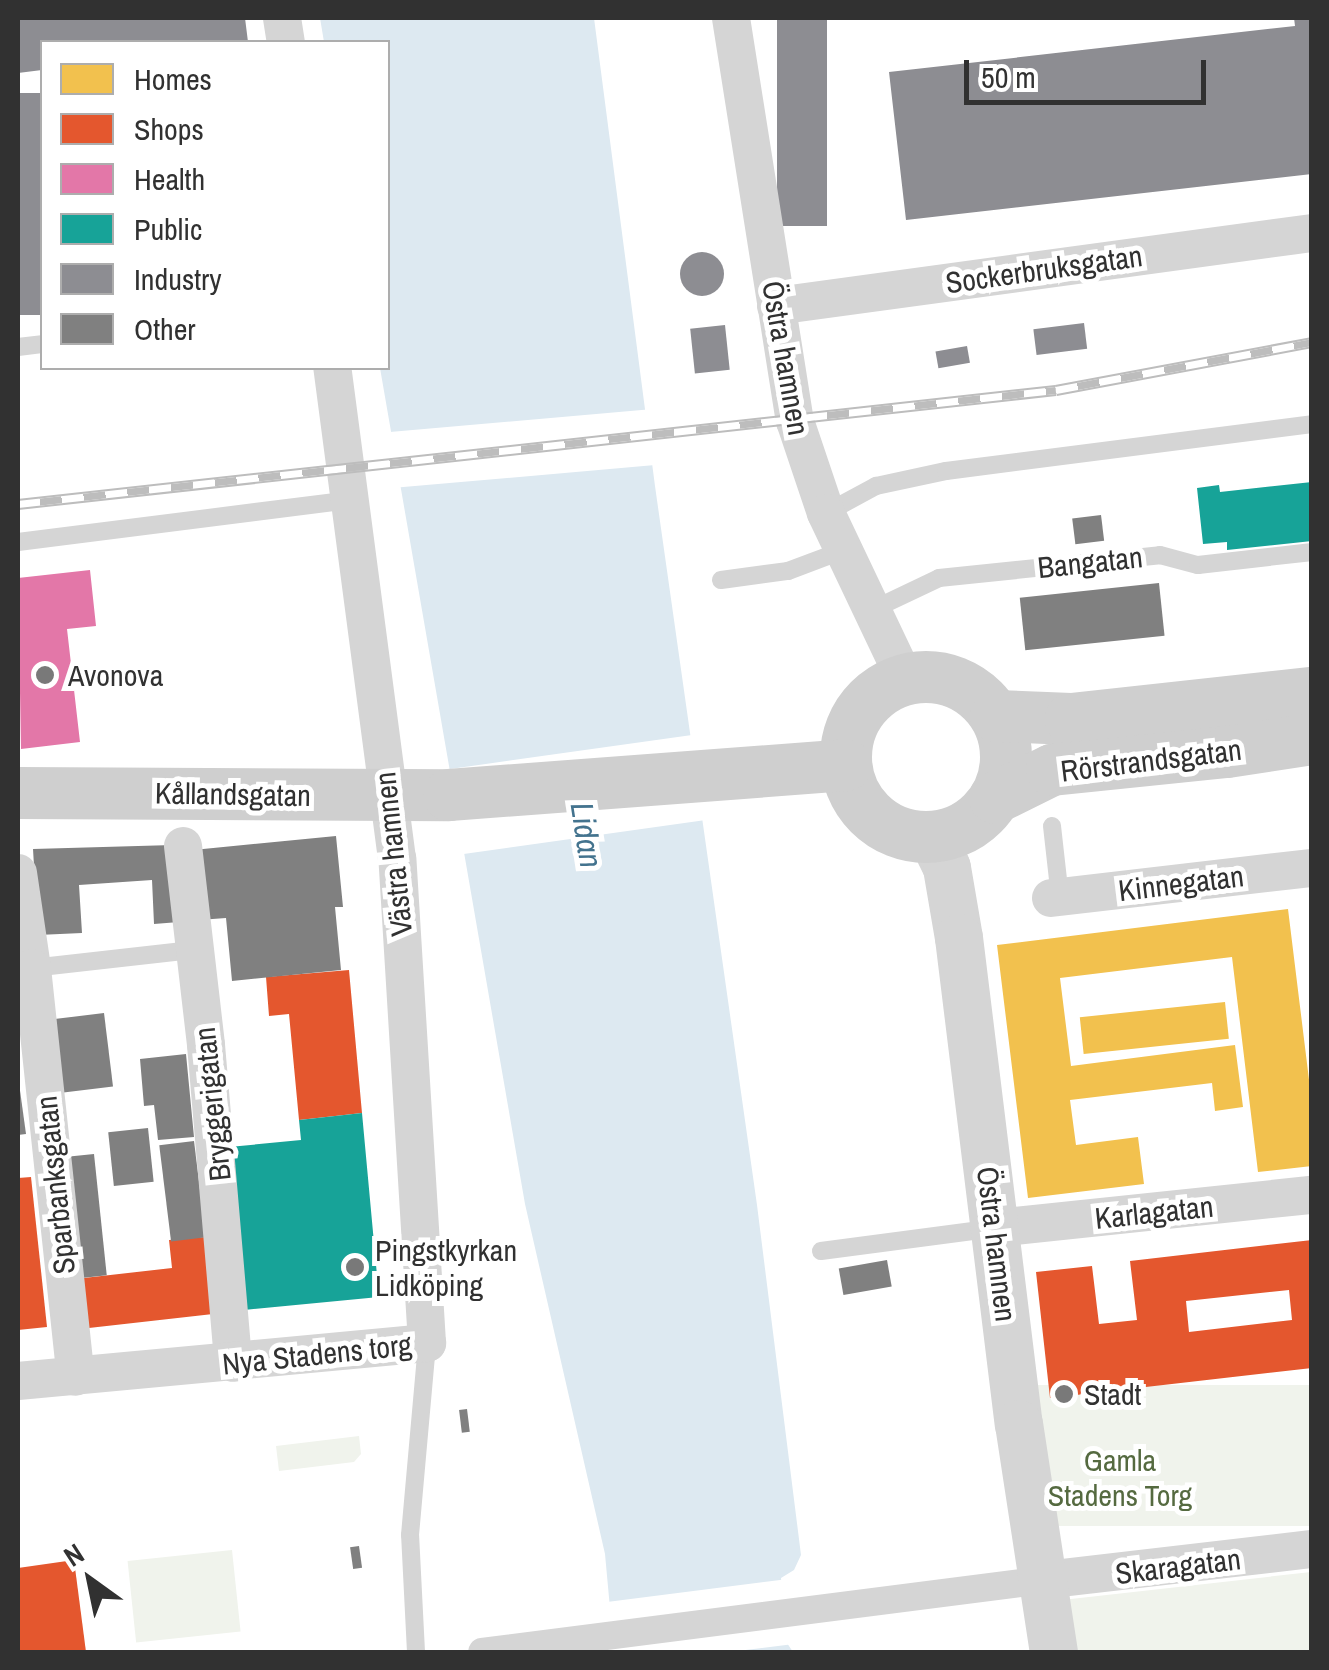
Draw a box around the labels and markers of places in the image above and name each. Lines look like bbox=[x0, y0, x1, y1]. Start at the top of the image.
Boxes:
place label: Avonova bbox=[68, 657, 163, 693]
marker: Avonova bbox=[32, 662, 58, 688]
place label: Pingstkyrkan Lidköping bbox=[375, 1232, 517, 1302]
marker: Pingstkyrkan Lidköping bbox=[344, 1256, 366, 1278]
place label: Stadt bbox=[1084, 1376, 1141, 1412]
marker: Stadt bbox=[1053, 1383, 1075, 1405]

